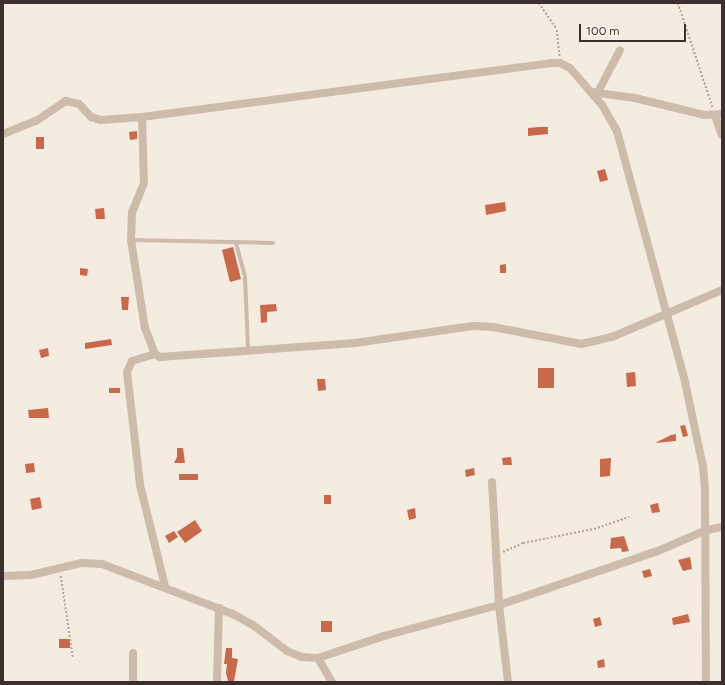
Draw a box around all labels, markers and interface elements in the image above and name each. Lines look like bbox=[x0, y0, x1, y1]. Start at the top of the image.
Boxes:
scale bar bbox=[581, 16, 688, 42]
text: 100 m bbox=[586, 24, 620, 38]

